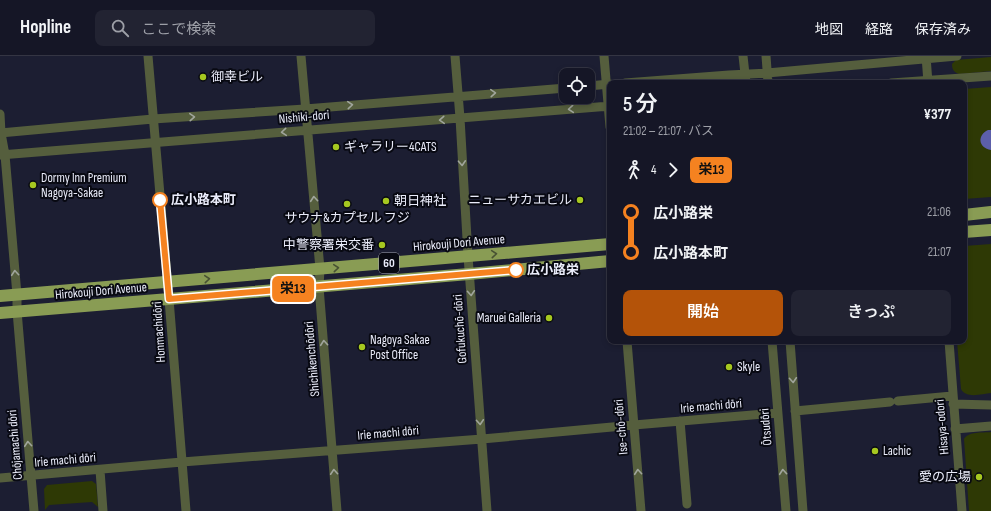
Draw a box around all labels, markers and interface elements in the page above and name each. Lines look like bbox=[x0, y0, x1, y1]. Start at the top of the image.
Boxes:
search box bbox=[95, 10, 375, 46]
text: Hopline bbox=[20, 16, 71, 39]
icon: search bbox=[109, 17, 131, 39]
text: ここで検索 bbox=[141, 20, 216, 39]
text: 地図 bbox=[815, 21, 843, 38]
text: 経路 bbox=[865, 21, 893, 38]
text: 保存済み bbox=[915, 21, 971, 38]
map controls bbox=[559, 68, 595, 104]
button: locate bbox=[559, 68, 595, 104]
place label: 御幸ビル bbox=[211, 69, 263, 85]
marker: 御幸ビル bbox=[198, 72, 208, 82]
one-way arrow bbox=[490, 89, 496, 98]
text: 5 分 bbox=[623, 91, 658, 118]
one-way arrow bbox=[346, 101, 353, 110]
one-way arrow bbox=[568, 105, 574, 114]
text: ¥377 bbox=[923, 105, 951, 124]
street label: Nishiki-dori bbox=[278, 107, 330, 127]
one-way arrow bbox=[189, 112, 195, 121]
one-way arrow bbox=[439, 115, 445, 124]
text: 21:02 – 21:07 · バス bbox=[623, 123, 714, 139]
one-way arrow bbox=[281, 127, 287, 136]
place label: ギャラリー4CATS bbox=[344, 139, 437, 155]
marker: ギャラリー4CATS bbox=[331, 142, 341, 152]
icon: walk bbox=[623, 159, 645, 181]
icon: forward bbox=[662, 159, 684, 181]
one-way arrow bbox=[458, 160, 467, 166]
text: 栄13 bbox=[698, 161, 724, 178]
text: 4 bbox=[651, 162, 656, 178]
place label: Dormy Inn Premium Nagoya-Sakae bbox=[41, 170, 127, 201]
marker: Dormy Inn Premium Nagoya-Sakae bbox=[28, 180, 38, 190]
marker: 広小路本町 bbox=[152, 192, 168, 208]
place label: 広小路本町 bbox=[171, 192, 236, 208]
place label: ニューサカエビル bbox=[468, 192, 572, 208]
place label: 朝日神社 bbox=[394, 193, 446, 209]
marker: ニューサカエビル bbox=[575, 195, 585, 205]
one-way arrow bbox=[309, 196, 318, 202]
marker: 朝日神社 bbox=[381, 196, 391, 206]
marker: サウナ&カプセル フジ bbox=[342, 199, 352, 209]
text: 広小路栄 bbox=[653, 204, 713, 223]
text: 21:06 bbox=[927, 204, 951, 220]
place label: サウナ&カプセル フジ bbox=[284, 210, 410, 226]
street label: Hirokouji Dori Avenue bbox=[412, 231, 506, 255]
place label: 中警察署栄交番 bbox=[283, 237, 374, 253]
marker: 中警察署栄交番 bbox=[377, 240, 387, 250]
text: 広小路本町 bbox=[653, 244, 728, 263]
text: 21:07 bbox=[928, 244, 951, 260]
one-way arrow bbox=[491, 250, 497, 259]
road number: 60 bbox=[379, 253, 399, 273]
marker: 広小路栄 bbox=[508, 262, 524, 278]
place label: 広小路栄 bbox=[527, 262, 579, 278]
one-way arrow bbox=[333, 263, 339, 272]
one-way arrow bbox=[11, 270, 20, 276]
one-way arrow bbox=[204, 274, 210, 283]
line badge: 栄13 bbox=[270, 276, 316, 302]
street label: Hirokouji Dori Avenue bbox=[54, 279, 148, 303]
text: 栄13 bbox=[280, 280, 306, 297]
one-way arrow bbox=[466, 290, 475, 296]
button: 開始 bbox=[623, 290, 783, 336]
button: きっぷ bbox=[791, 290, 951, 336]
street label: Gofukuchō-dōri bbox=[450, 294, 470, 364]
street label: Honmachidōri bbox=[149, 301, 169, 363]
place label: Maruei Galleria bbox=[477, 310, 541, 326]
marker: Maruei Galleria bbox=[544, 313, 554, 323]
street label: Shichikenchōdōri bbox=[301, 321, 323, 397]
place label: Nagoya Sakae Post Office bbox=[370, 332, 430, 363]
one-way arrow bbox=[319, 339, 328, 346]
marker: Nagoya Sakae Post Office bbox=[357, 342, 367, 352]
place label: Skyle bbox=[737, 359, 760, 375]
marker: Skyle bbox=[724, 362, 734, 372]
one-way arrow bbox=[788, 377, 797, 383]
street label: Irie machi dōri bbox=[680, 395, 742, 417]
street label: Ise-chō-dōri bbox=[611, 399, 631, 455]
street label: Hisaya-odori bbox=[932, 399, 952, 455]
street label: Ōtsudōri bbox=[756, 408, 776, 446]
street label: Chōjamachi dōri bbox=[4, 409, 26, 481]
one-way arrow bbox=[476, 419, 485, 425]
street label: Irie machi dōri bbox=[357, 422, 419, 444]
one-way arrow bbox=[24, 441, 33, 447]
place label: Lachic bbox=[883, 443, 911, 459]
marker: Lachic bbox=[870, 446, 880, 456]
street label: Irie machi dōri bbox=[34, 449, 96, 471]
one-way arrow bbox=[330, 469, 339, 475]
one-way arrow bbox=[633, 469, 642, 475]
one-way arrow bbox=[778, 469, 787, 475]
place label: 愛の広場 bbox=[919, 469, 971, 485]
marker: 愛の広場 bbox=[974, 472, 984, 482]

